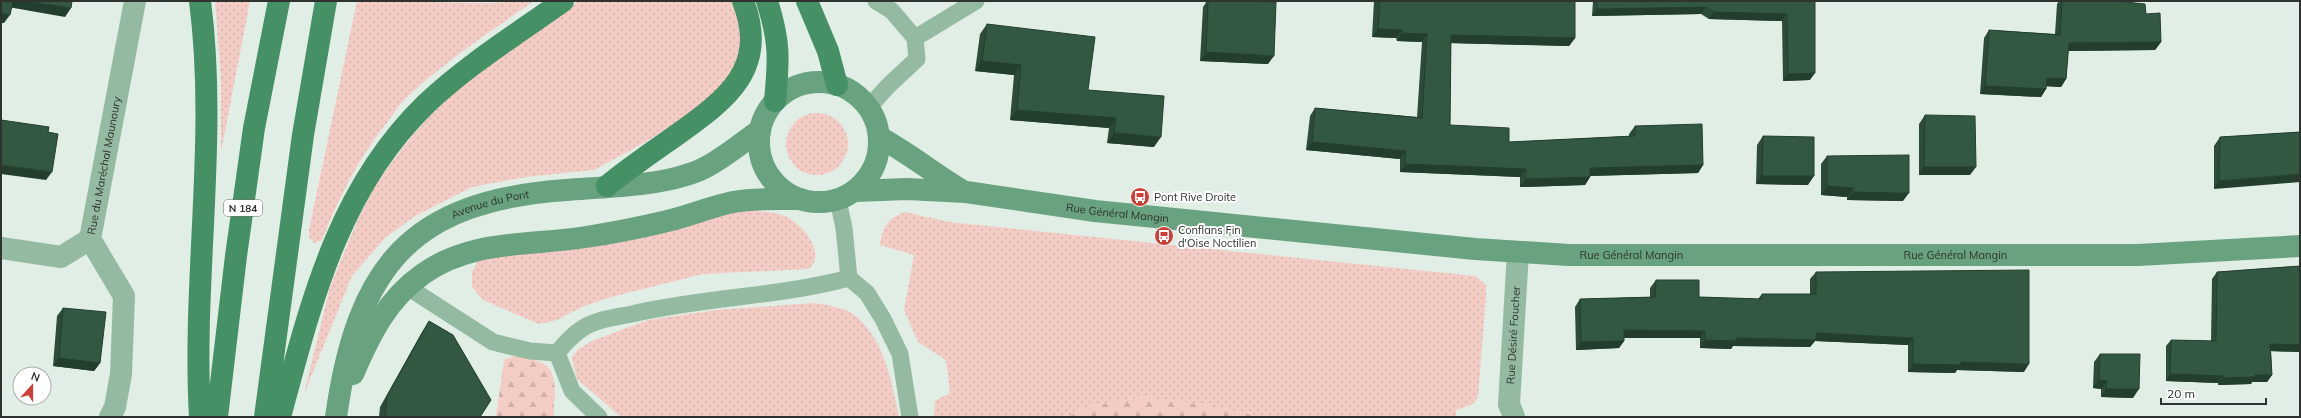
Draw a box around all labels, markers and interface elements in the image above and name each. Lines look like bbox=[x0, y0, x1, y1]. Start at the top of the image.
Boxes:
street label: Rue du Maréchal Maunoury bbox=[84, 95, 124, 236]
bus stop icon: Pont Rive Droite bbox=[1129, 186, 1151, 208]
street label: Avenue du Pont bbox=[449, 187, 530, 222]
place label: Pont Rive Droite bbox=[1154, 190, 1236, 204]
road number: N 184 bbox=[224, 200, 262, 216]
street label: Rue Général Mangin bbox=[1065, 200, 1170, 225]
place label: Conflans Fin d'Oise Noctilien bbox=[1178, 223, 1257, 250]
bus stop icon: Conflans Fin d'Oise Noctilien bbox=[1153, 225, 1175, 247]
street label: Rue Général Mangin bbox=[1580, 248, 1683, 262]
street label: Rue Général Mangin bbox=[1904, 248, 2007, 262]
street label: Rue Désiré Foucher bbox=[1503, 285, 1523, 385]
north arrow bbox=[12, 366, 52, 406]
text: N bbox=[29, 369, 42, 385]
scale bar bbox=[2161, 380, 2266, 406]
text: 20 m bbox=[2167, 386, 2195, 401]

